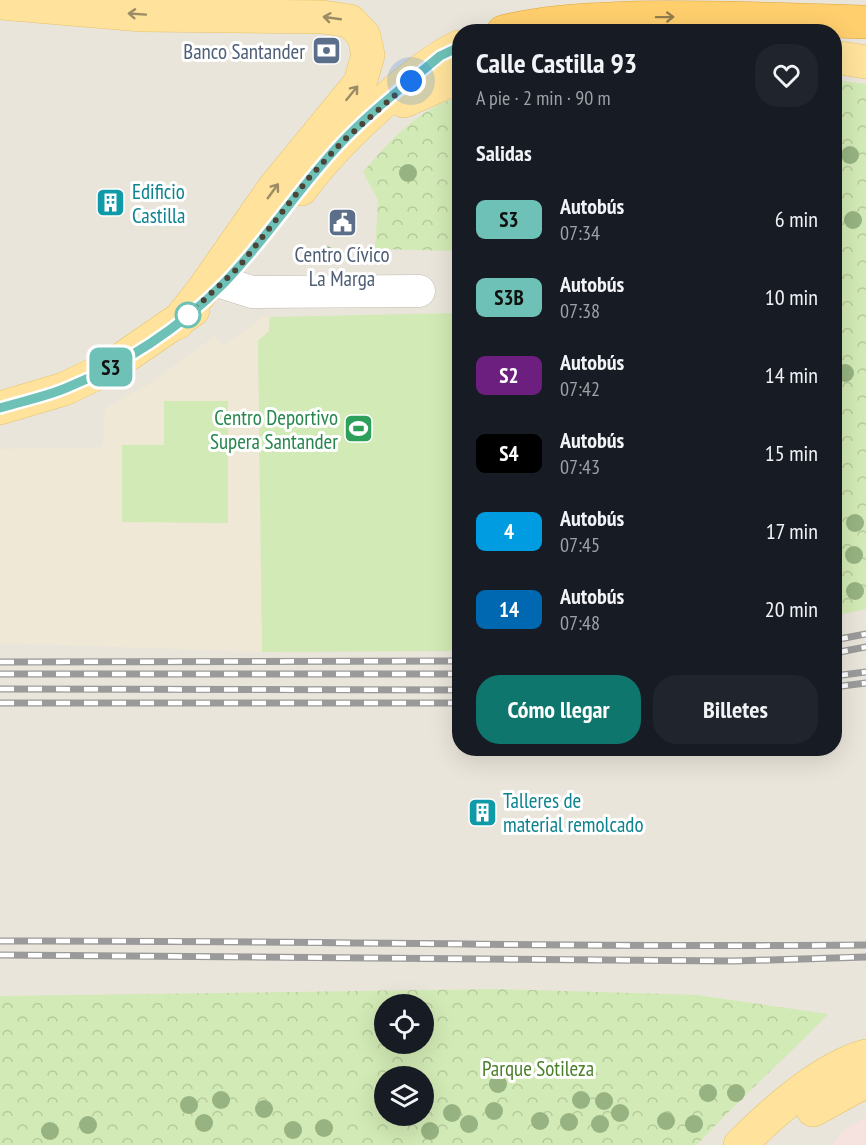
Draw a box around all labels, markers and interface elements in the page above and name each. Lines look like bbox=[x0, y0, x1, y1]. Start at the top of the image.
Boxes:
one-way arrow bbox=[127, 8, 147, 19]
one-way arrow bbox=[655, 11, 675, 23]
one-way arrow bbox=[322, 13, 342, 24]
bank icon: Banco Santander bbox=[310, 35, 342, 67]
place label: Banco Santander bbox=[183, 38, 305, 65]
text: Calle Castilla 93 bbox=[476, 44, 637, 81]
button: heart bbox=[755, 44, 818, 107]
your location bbox=[396, 66, 426, 96]
text: A pie · 2 min · 90 m bbox=[476, 85, 610, 111]
one-way arrow bbox=[345, 86, 358, 102]
text: Salidas bbox=[476, 139, 532, 167]
place label: Edificio Castilla bbox=[132, 178, 185, 229]
one-way arrow bbox=[266, 183, 279, 199]
building icon: Edificio Castilla bbox=[95, 187, 127, 219]
text: Autobús bbox=[560, 192, 624, 220]
text: 6 min bbox=[775, 205, 818, 233]
text: S3 bbox=[499, 206, 519, 233]
public building icon: Centro Cívico La Marga bbox=[326, 207, 358, 239]
text: 07:34 bbox=[560, 220, 600, 246]
place label: Centro Cívico La Marga bbox=[294, 241, 390, 292]
text: Autobús bbox=[560, 270, 624, 298]
text: 10 min bbox=[765, 283, 818, 311]
text: S3B bbox=[494, 284, 524, 311]
text: 07:38 bbox=[560, 298, 600, 324]
unlabelled marker bbox=[175, 302, 201, 328]
line badge: S3 bbox=[84, 348, 138, 386]
text: Autobús bbox=[560, 348, 624, 376]
text: S3 bbox=[101, 354, 121, 381]
text: 14 min bbox=[765, 361, 818, 389]
text: S2 bbox=[499, 362, 519, 389]
text: 07:42 bbox=[560, 376, 600, 402]
place label: Centro Deportivo Supera Santander bbox=[210, 404, 338, 455]
sports icon: Centro Deportivo Supera Santander bbox=[343, 413, 375, 445]
text: Autobús bbox=[560, 426, 624, 454]
text: 15 min bbox=[765, 439, 818, 467]
text: S4 bbox=[499, 440, 519, 467]
text: 07:43 bbox=[560, 454, 600, 480]
text: Autobús bbox=[560, 504, 624, 532]
text: 17 min bbox=[766, 517, 818, 545]
text: 4 bbox=[504, 518, 514, 545]
text: 07:45 bbox=[560, 532, 600, 558]
text: Autobús bbox=[560, 582, 624, 610]
text: 20 min bbox=[765, 595, 818, 623]
text: 14 bbox=[499, 596, 519, 623]
text: 07:48 bbox=[560, 610, 600, 636]
button: Cómo llegar bbox=[476, 675, 641, 744]
button: Billetes bbox=[653, 675, 818, 744]
place label: Talleres de material remolcado bbox=[503, 787, 644, 838]
building icon: Talleres de material remolcado bbox=[466, 796, 498, 828]
map controls bbox=[374, 994, 434, 1126]
button: locate bbox=[374, 994, 434, 1054]
park label: Parque Sotileza bbox=[482, 1055, 594, 1082]
button: layers bbox=[374, 1066, 434, 1126]

